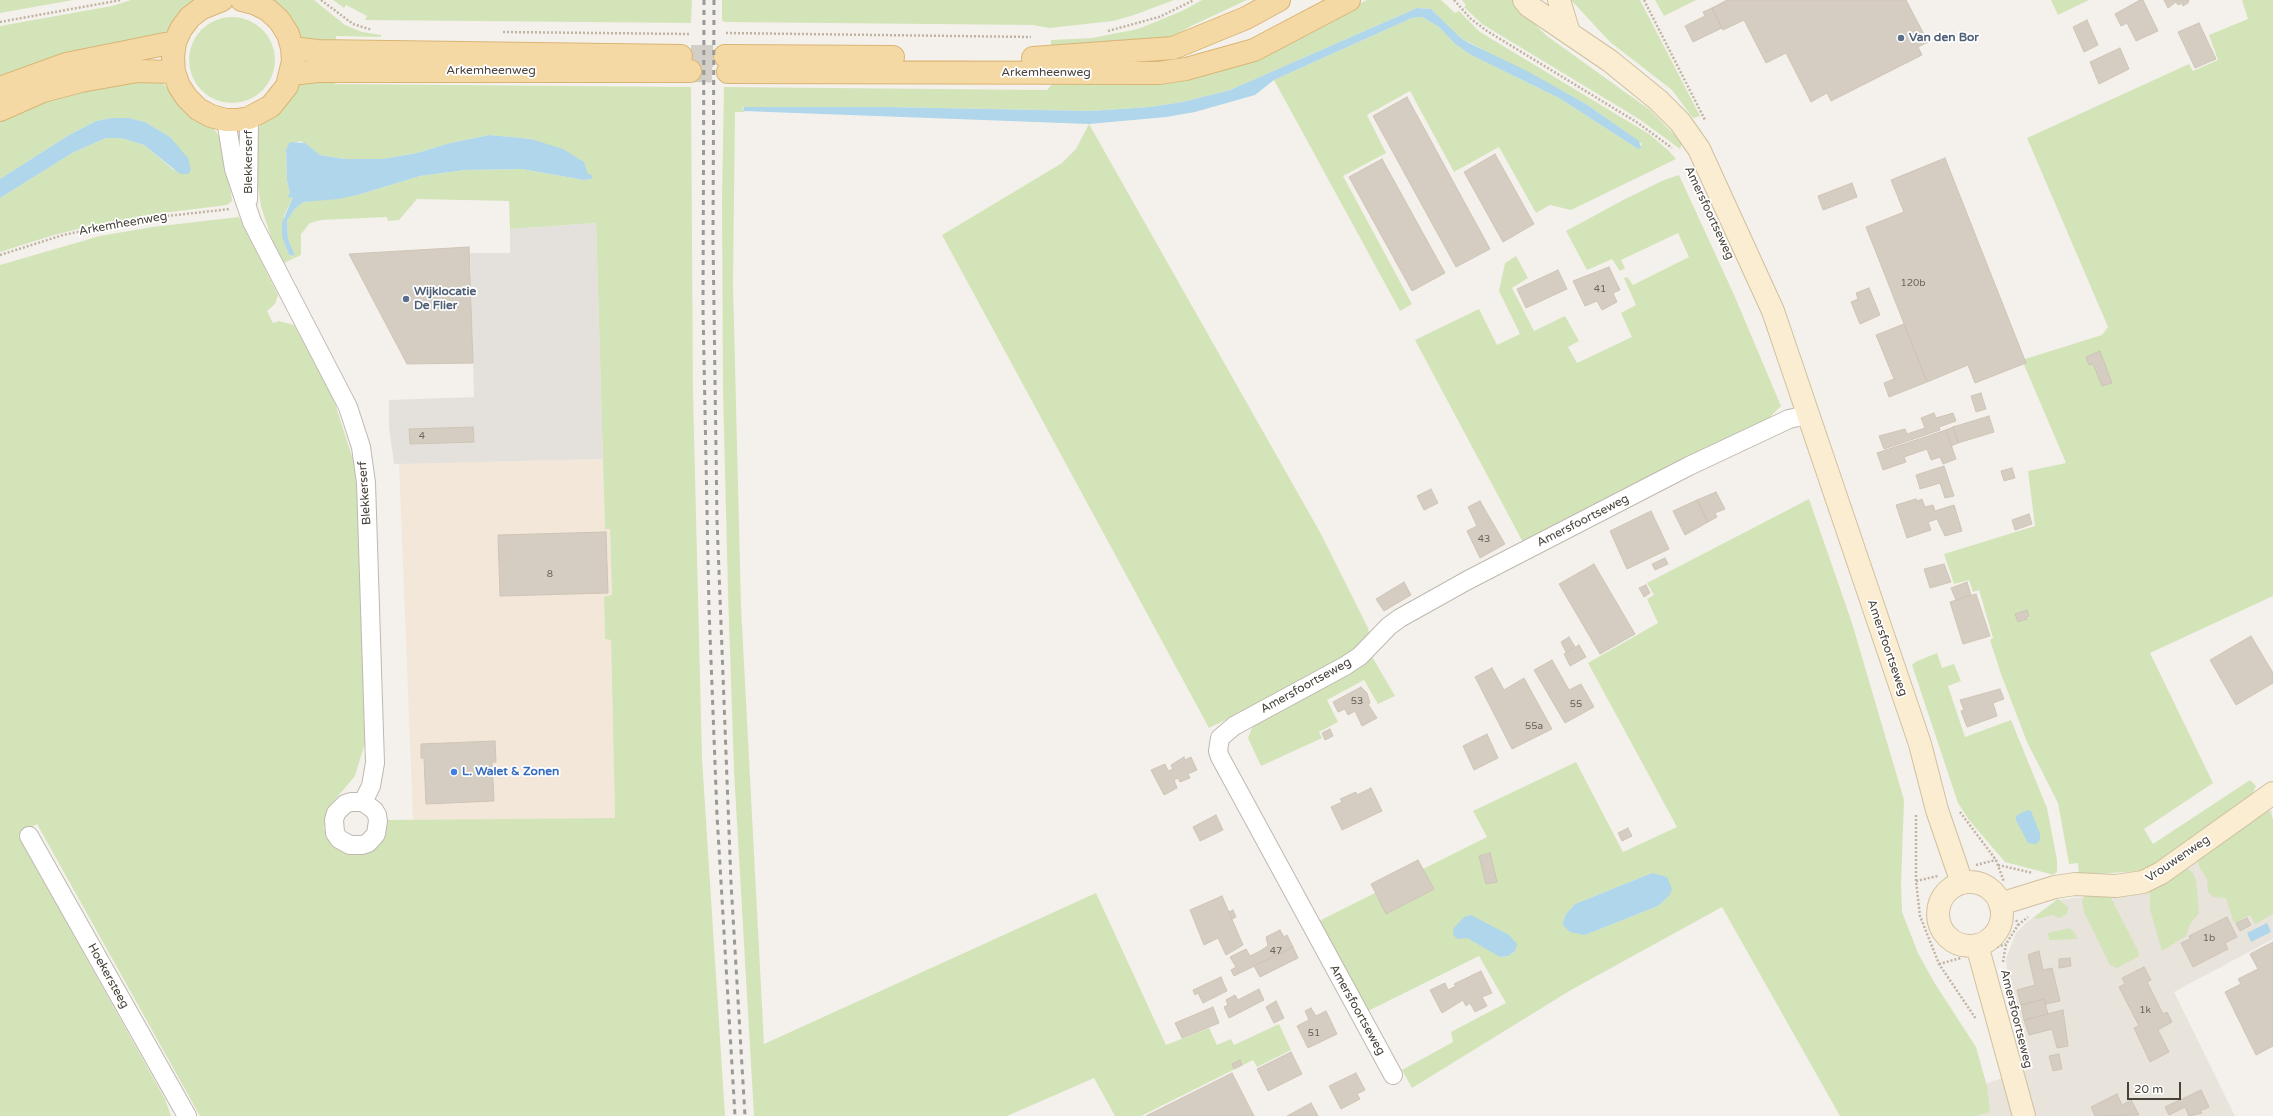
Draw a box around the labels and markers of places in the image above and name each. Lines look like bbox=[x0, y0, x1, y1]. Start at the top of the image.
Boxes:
place label: Van den Bor bbox=[1909, 31, 1979, 45]
marker: Van den Bor bbox=[1896, 33, 1906, 43]
place label: Wijklocatie De Flier bbox=[414, 285, 476, 313]
marker: Wijklocatie De Flier bbox=[401, 294, 411, 304]
place label: L. Walet & Zonen bbox=[462, 765, 559, 779]
marker: L. Walet & Zonen bbox=[449, 767, 459, 777]

